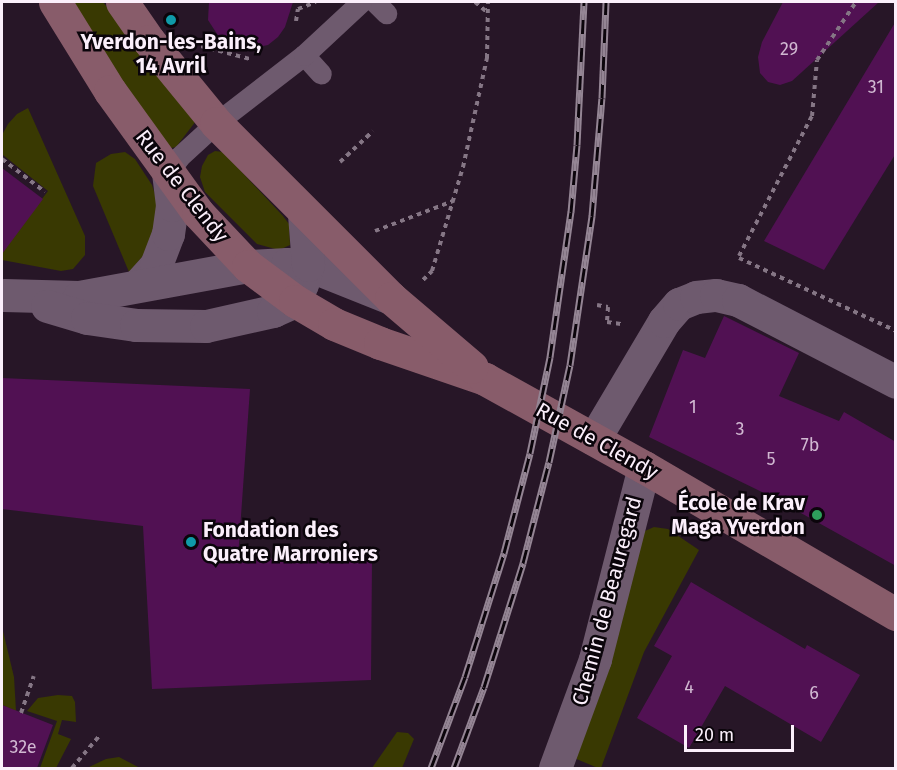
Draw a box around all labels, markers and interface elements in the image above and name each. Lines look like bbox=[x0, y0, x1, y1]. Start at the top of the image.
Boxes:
marker: Yverdon-les-Bains, 14 Avril bbox=[164, 13, 178, 27]
place label: Yverdon-les-Bains, 14 Avril bbox=[81, 29, 261, 79]
house number: 29 bbox=[780, 38, 798, 60]
house number: 31 bbox=[868, 76, 884, 98]
street label: Rue de Clendy bbox=[130, 125, 234, 247]
house number: 1 bbox=[689, 396, 697, 418]
street label: Rue de Clendy bbox=[532, 397, 662, 485]
house number: 3 bbox=[736, 418, 744, 440]
house number: 7b bbox=[801, 434, 819, 456]
house number: 5 bbox=[766, 448, 776, 470]
place label: École de Krav Maga Yverdon bbox=[671, 490, 805, 540]
street label: Chemin de Beauregard bbox=[567, 494, 647, 708]
marker: École de Krav Maga Yverdon bbox=[810, 508, 824, 522]
place label: Fondation des Quatre Marroniers bbox=[203, 517, 378, 567]
marker: Fondation des Quatre Marroniers bbox=[184, 535, 198, 549]
house number: 4 bbox=[684, 676, 694, 698]
house number: 6 bbox=[809, 682, 819, 704]
scale bar bbox=[687, 713, 796, 751]
text: 20 m bbox=[695, 724, 734, 746]
house number: 32e bbox=[9, 736, 37, 758]

